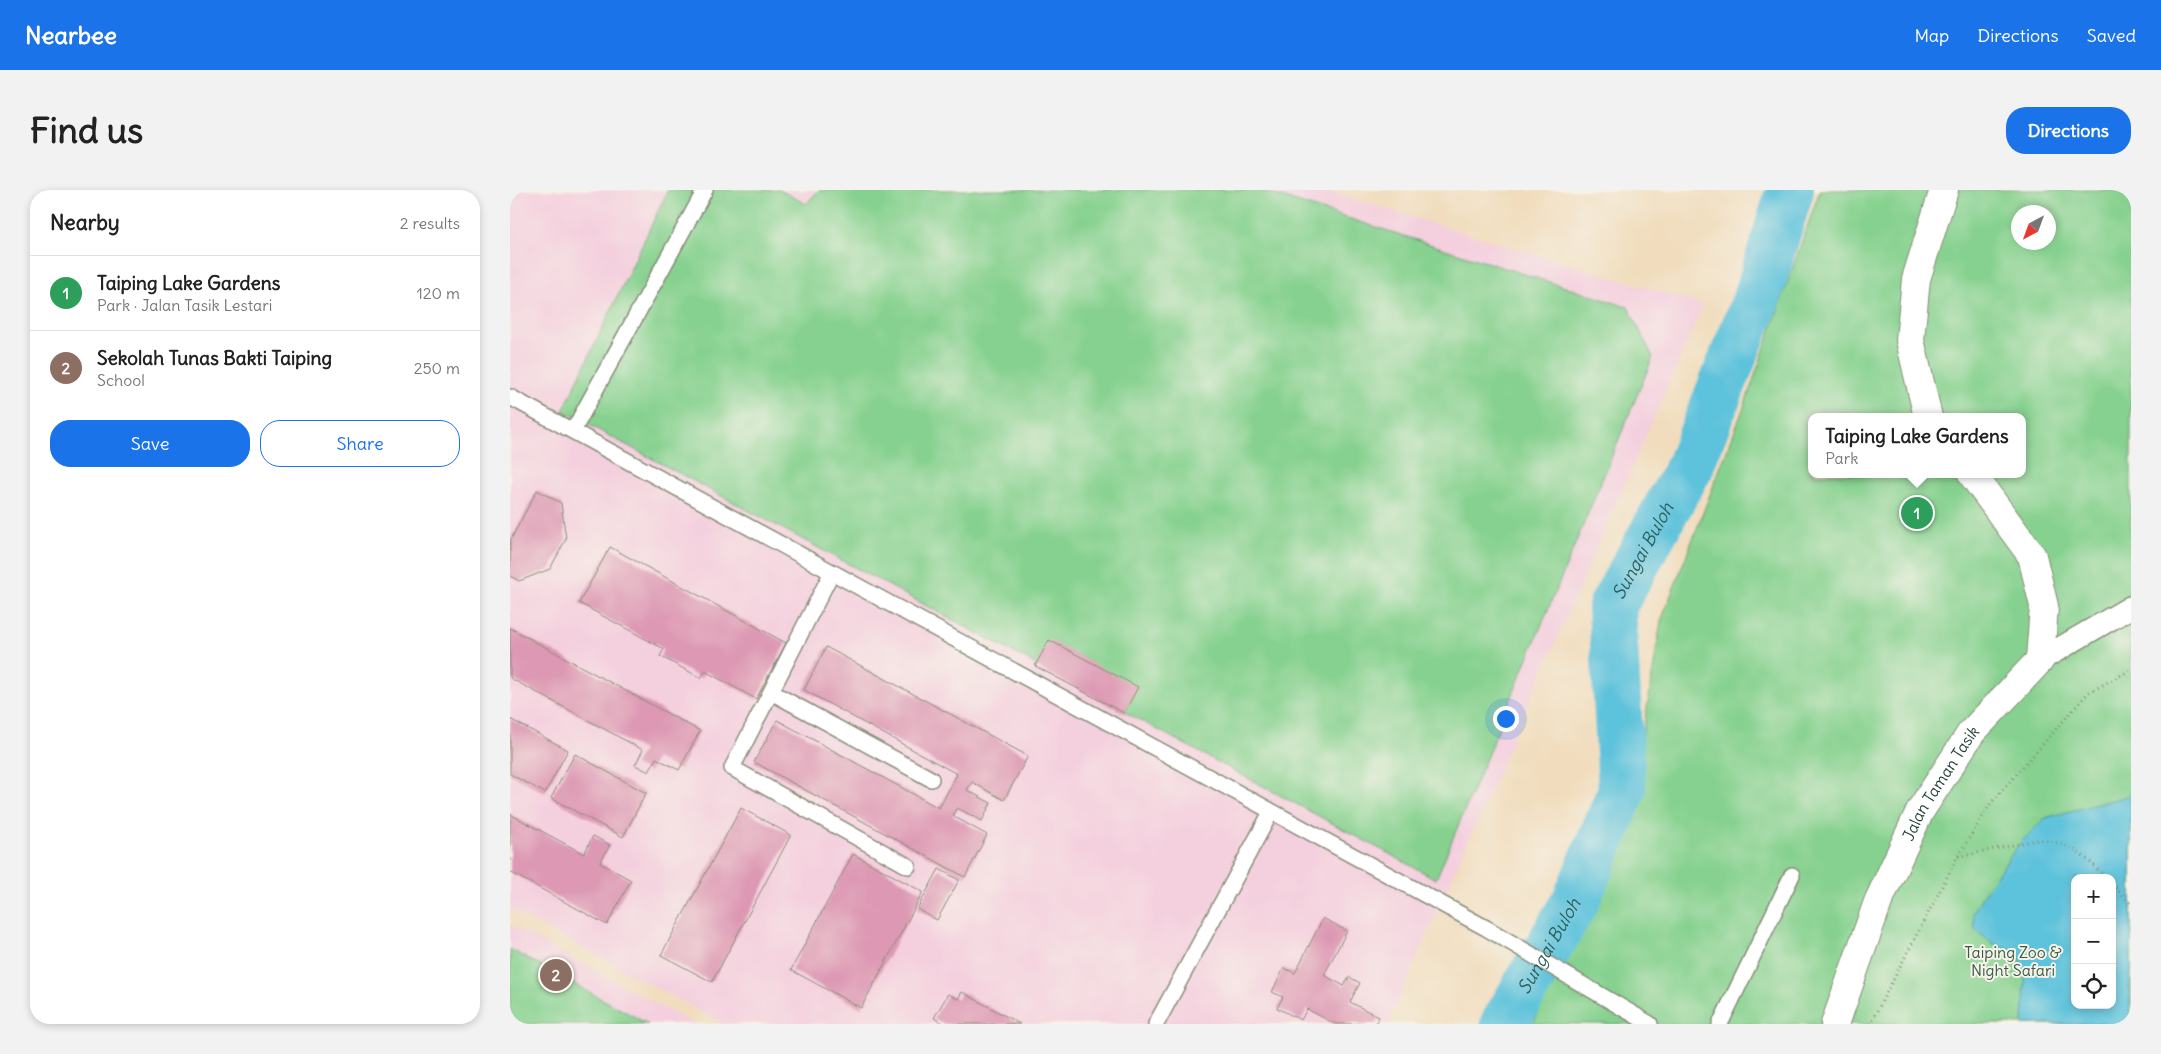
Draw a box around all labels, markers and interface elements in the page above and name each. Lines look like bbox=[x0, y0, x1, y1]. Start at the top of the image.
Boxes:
text: Nearbee bbox=[25, 20, 117, 50]
text: Map bbox=[1914, 24, 1949, 47]
text: Directions bbox=[1977, 24, 2059, 47]
text: Saved bbox=[2087, 24, 2136, 47]
button: Directions bbox=[2006, 107, 2131, 154]
text: Find us bbox=[30, 108, 143, 152]
north arrow bbox=[2011, 205, 2056, 250]
text: Nearby bbox=[50, 209, 120, 236]
text: 2 results bbox=[400, 213, 460, 233]
text: Taiping Lake Gardens bbox=[97, 271, 280, 295]
text: 1 bbox=[63, 283, 69, 303]
text: 120 m bbox=[417, 283, 460, 303]
text: Park · Jalan Tasik Lestari bbox=[97, 295, 272, 315]
text: Sekolah Tunas Bakti Taiping bbox=[97, 346, 332, 370]
text: 2 bbox=[62, 358, 70, 378]
text: 250 m bbox=[414, 358, 460, 378]
text: School bbox=[97, 370, 145, 390]
popup bbox=[1808, 413, 2026, 478]
button: Save bbox=[50, 420, 250, 467]
button: Share bbox=[260, 420, 460, 467]
text: Taiping Lake Gardens bbox=[1825, 424, 2009, 448]
text: Park bbox=[1825, 448, 1858, 468]
pin: 1 bbox=[1901, 494, 1933, 532]
water label: Sungai Buloh bbox=[1607, 498, 1679, 603]
your location bbox=[1493, 706, 1519, 732]
street label: Jalan Taman Tasik bbox=[1898, 721, 1983, 844]
map controls bbox=[2071, 874, 2116, 1009]
button: + bbox=[2071, 874, 2116, 919]
water label: Sungai Buloh bbox=[1512, 894, 1586, 998]
button: − bbox=[2071, 919, 2116, 964]
park label: Taiping Zoo & Night Safari bbox=[1964, 942, 2062, 980]
pin: 2 bbox=[540, 956, 572, 994]
button: locate bbox=[2071, 964, 2116, 1009]

